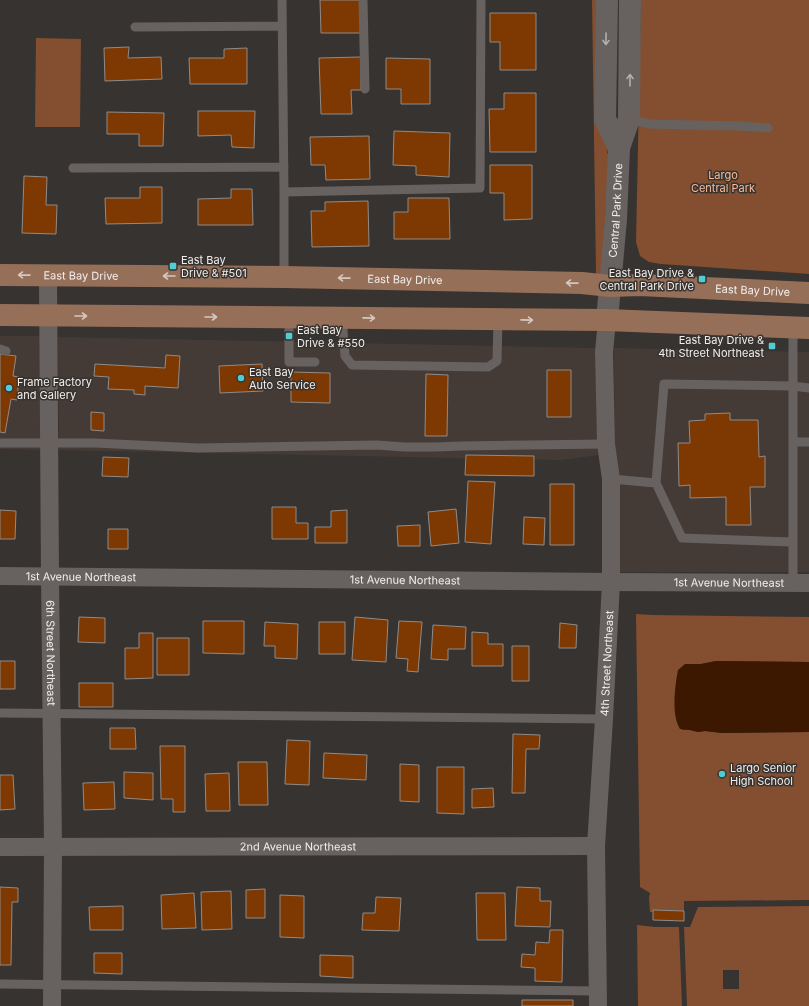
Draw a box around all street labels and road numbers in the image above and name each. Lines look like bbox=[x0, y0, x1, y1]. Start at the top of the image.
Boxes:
street label: Central Park Drive bbox=[606, 163, 625, 258]
street label: East Bay Drive bbox=[43, 268, 119, 283]
street label: East Bay Drive bbox=[367, 272, 443, 287]
street label: East Bay Drive bbox=[715, 282, 791, 299]
street label: 1st Avenue Northeast bbox=[26, 569, 137, 584]
street label: 1st Avenue Northeast bbox=[350, 572, 461, 588]
street label: 1st Avenue Northeast bbox=[674, 575, 785, 590]
street label: 6th Street Northeast bbox=[43, 600, 58, 706]
street label: 4th Street Northeast bbox=[597, 610, 617, 717]
street label: 2nd Avenue Northeast bbox=[240, 839, 357, 854]

